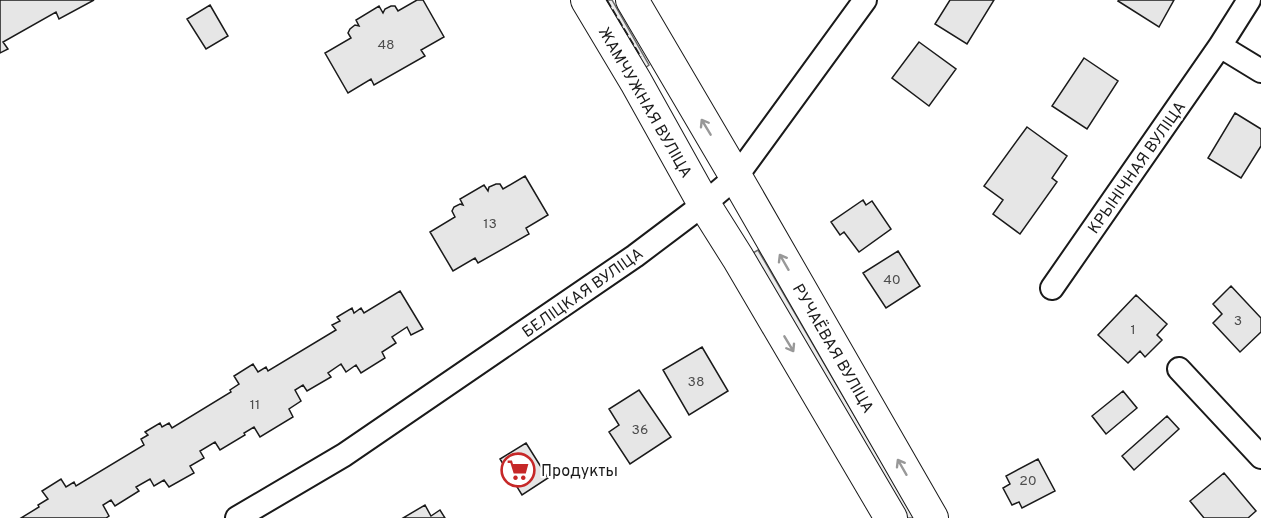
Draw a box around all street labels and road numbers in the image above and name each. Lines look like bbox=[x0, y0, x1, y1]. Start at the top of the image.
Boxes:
street label: ЖАМЧУЖНАЯ ВУЛІЦА bbox=[593, 24, 696, 182]
street label: КРЫНІЧНАЯ ВУЛІЦА bbox=[1084, 98, 1191, 238]
street label: БЕЛІЦКАЯ ВУЛІЦА bbox=[519, 244, 648, 343]
street label: РУЧАЁВАЯ ВУЛІЦА bbox=[787, 280, 879, 417]

